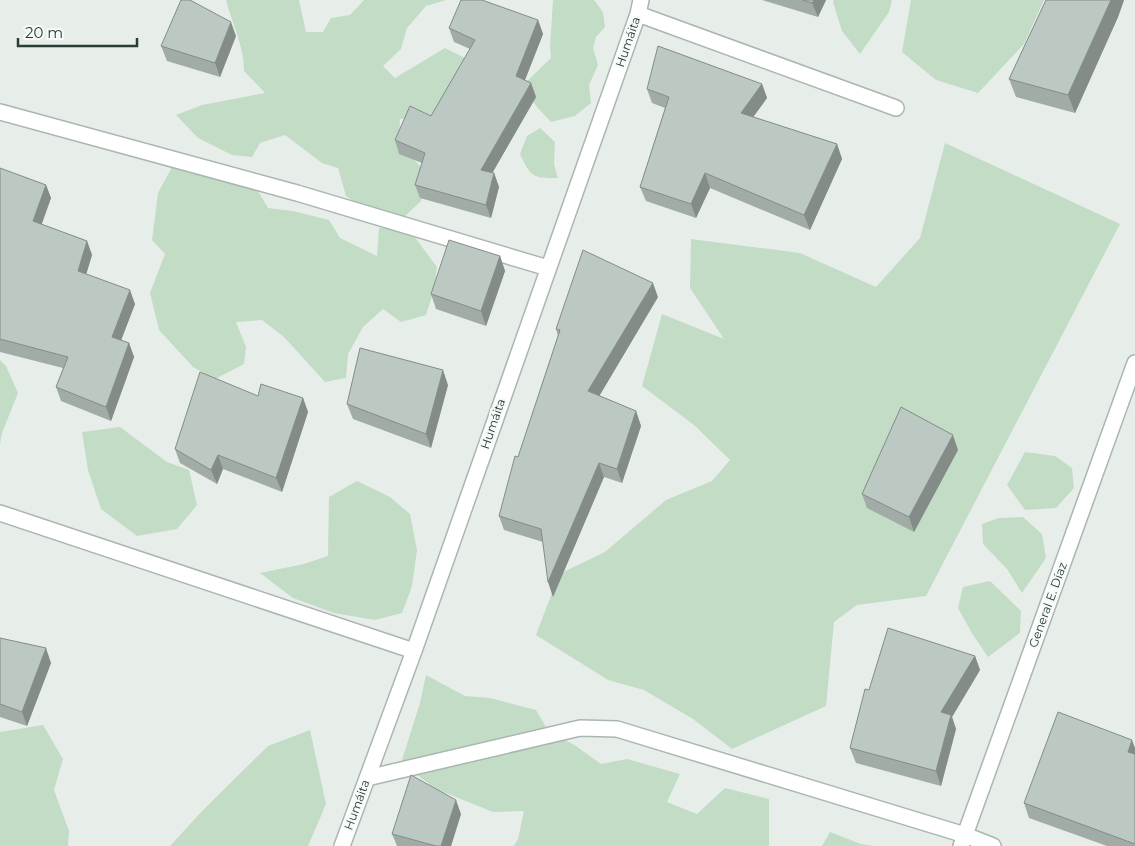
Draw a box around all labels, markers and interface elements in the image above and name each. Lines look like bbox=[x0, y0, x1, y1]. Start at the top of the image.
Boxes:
scale bar bbox=[18, 15, 136, 47]
street label: Humáita bbox=[612, 15, 643, 69]
text: 20 m bbox=[25, 23, 63, 42]
street label: Humáita bbox=[477, 397, 508, 451]
street label: General E. Díaz bbox=[1025, 560, 1070, 650]
street label: Humáita bbox=[341, 778, 373, 832]

